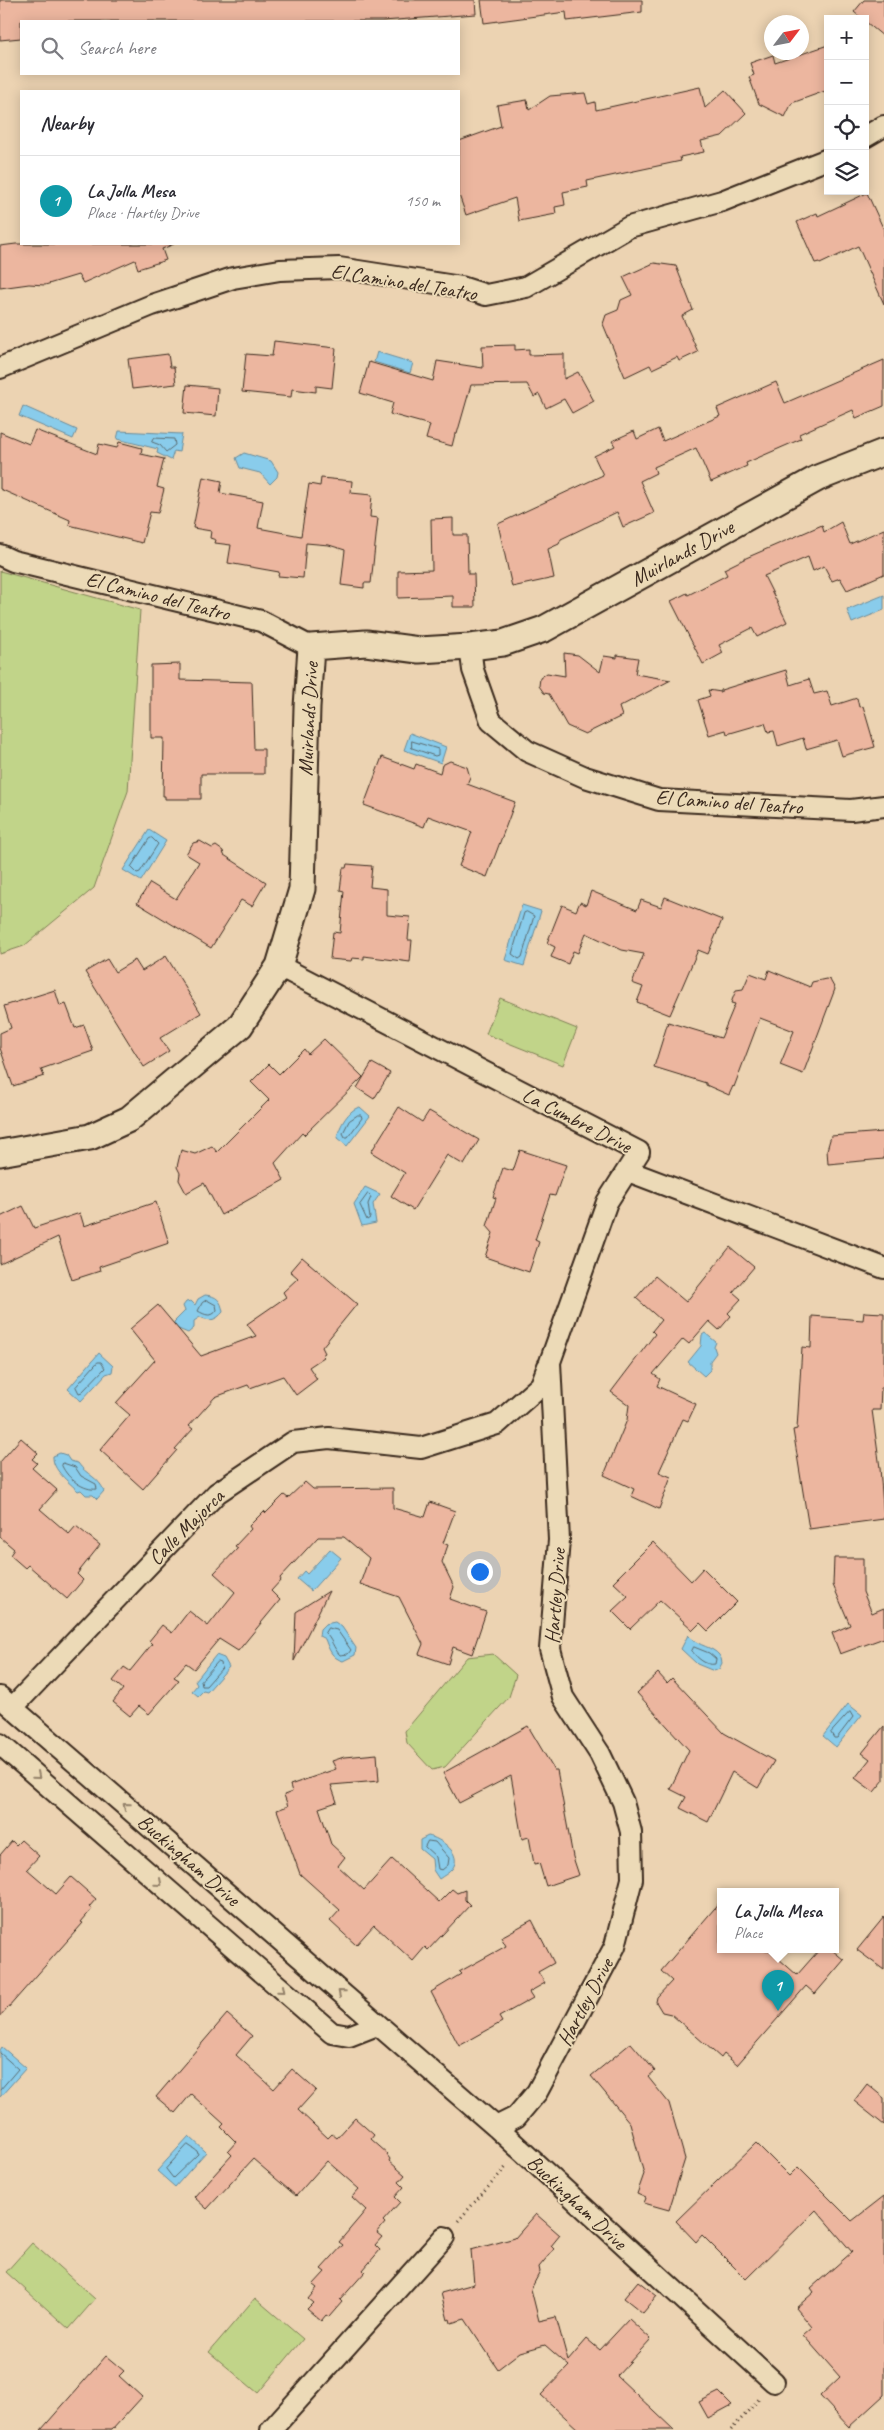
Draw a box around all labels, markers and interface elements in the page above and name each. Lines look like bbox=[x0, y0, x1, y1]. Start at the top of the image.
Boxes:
north arrow bbox=[764, 15, 809, 60]
map controls bbox=[824, 15, 869, 195]
button: + bbox=[824, 15, 869, 60]
search box bbox=[20, 20, 460, 75]
icon: search bbox=[38, 34, 66, 62]
text: Search here bbox=[78, 36, 155, 60]
button: − bbox=[824, 60, 869, 105]
button: locate bbox=[824, 105, 869, 150]
text: Nearby bbox=[40, 110, 93, 136]
button: layers bbox=[824, 150, 869, 195]
text: La Jolla Mesa bbox=[87, 179, 175, 203]
text: 1 bbox=[52, 191, 60, 211]
text: 150 m bbox=[406, 191, 440, 211]
text: Place · Hartley Drive bbox=[87, 203, 199, 223]
street label: El Camino del Teatro bbox=[329, 258, 480, 307]
street label: Muirlands Drive bbox=[626, 513, 739, 592]
street label: El Camino del Teatro bbox=[84, 566, 234, 627]
street label: Muirlands Drive bbox=[292, 660, 324, 777]
street label: El Camino del Teatro bbox=[655, 784, 805, 820]
street label: La Cumbre Drive bbox=[518, 1081, 637, 1159]
street label: Calle Majorca bbox=[143, 1482, 231, 1570]
street label: Hartley Drive bbox=[539, 1545, 571, 1645]
your location bbox=[467, 1559, 493, 1585]
one-way arrow bbox=[31, 1770, 40, 1779]
one-way arrow bbox=[122, 1802, 131, 1811]
street label: Buckingham Drive bbox=[132, 1808, 246, 1912]
one-way arrow bbox=[153, 1878, 162, 1887]
popup bbox=[717, 1888, 839, 1953]
text: La Jolla Mesa bbox=[734, 1899, 822, 1923]
text: Place bbox=[734, 1923, 762, 1943]
street label: Hartley Drive bbox=[551, 1952, 620, 2050]
pin: 1 bbox=[762, 1970, 794, 2011]
one-way arrow bbox=[276, 1984, 285, 1993]
one-way arrow bbox=[337, 1989, 346, 1998]
street label: Buckingham Drive bbox=[522, 2149, 633, 2256]

